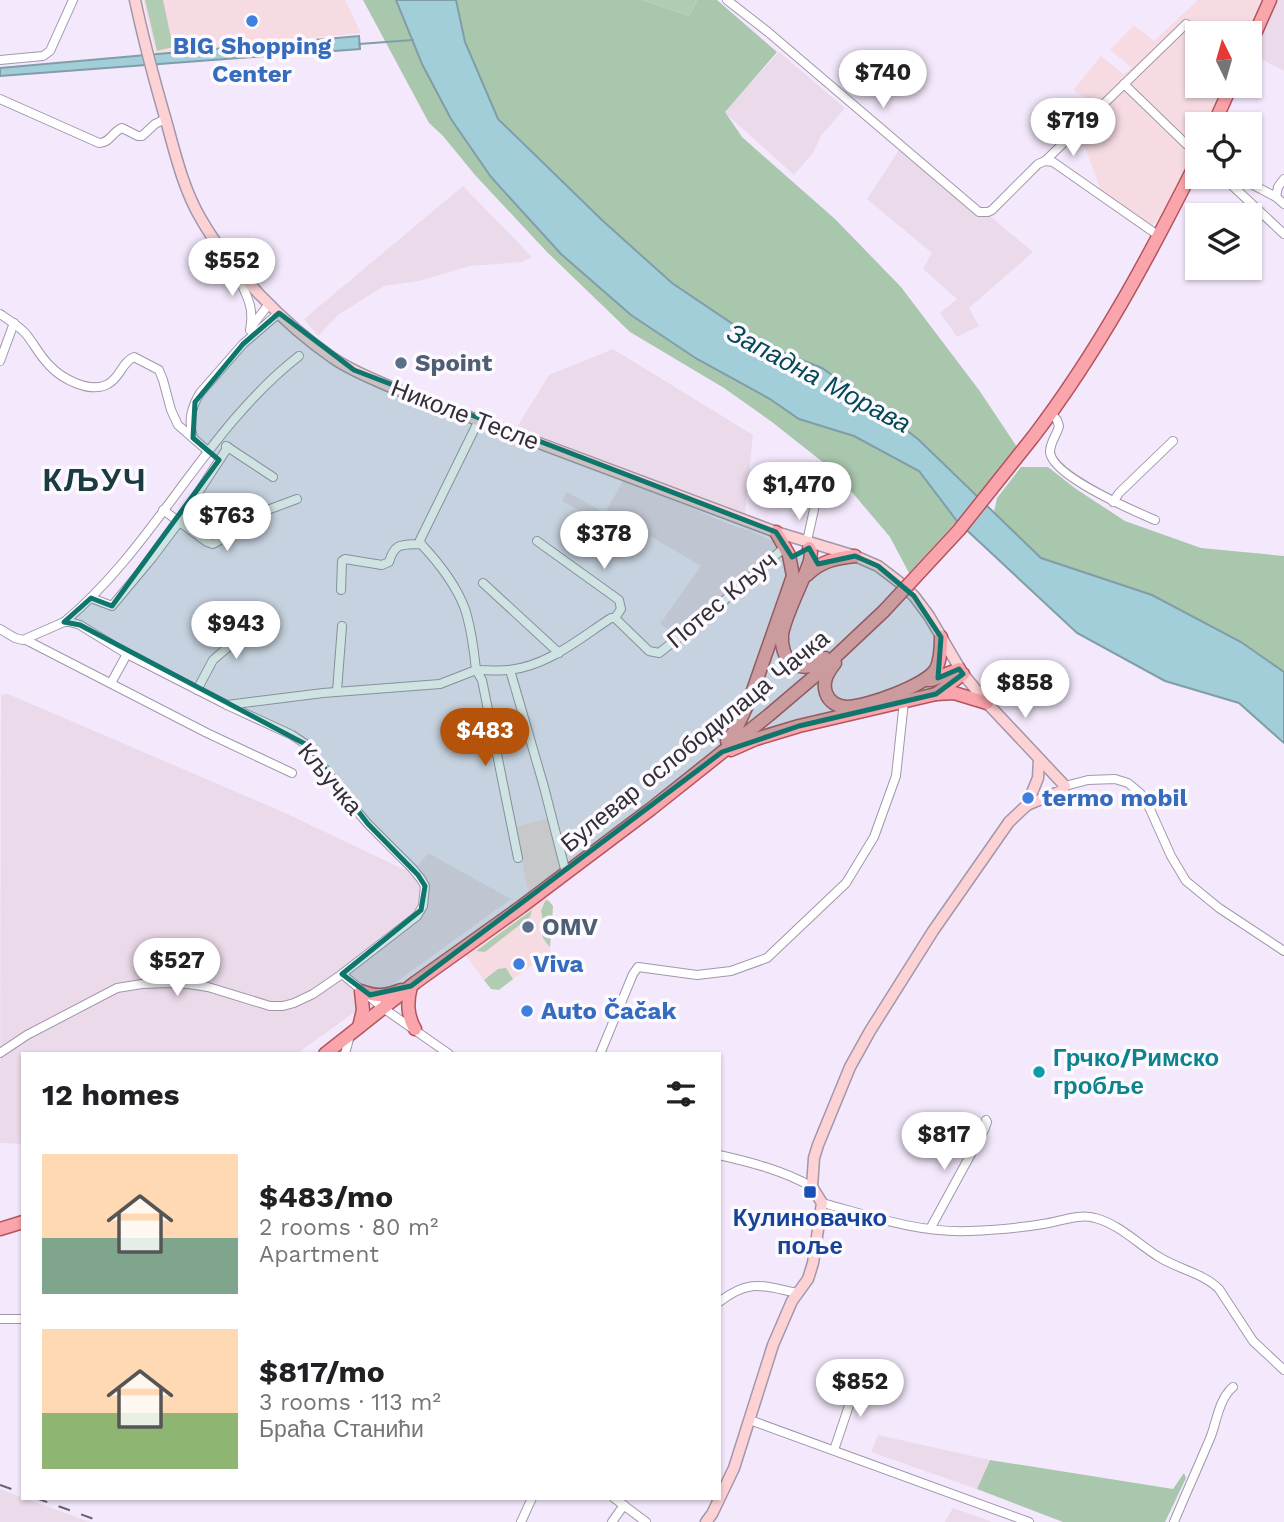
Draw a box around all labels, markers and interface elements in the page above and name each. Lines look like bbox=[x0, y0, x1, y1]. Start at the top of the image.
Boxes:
marker: BIG Shopping Center bbox=[244, 13, 260, 29]
north arrow bbox=[1185, 21, 1262, 98]
map controls bbox=[1185, 21, 1262, 280]
place label: BIG Shopping Center bbox=[173, 32, 332, 88]
pin: $740 bbox=[842, 50, 924, 110]
text: $740 bbox=[855, 59, 911, 86]
pin: $719 bbox=[1032, 99, 1114, 158]
text: $719 bbox=[1047, 107, 1099, 134]
button: locate bbox=[1185, 112, 1262, 189]
button: layers bbox=[1185, 203, 1262, 280]
pin: $552 bbox=[191, 238, 273, 298]
text: $552 bbox=[204, 247, 260, 274]
water label: Западна Морава bbox=[722, 317, 916, 439]
place label: Spoint bbox=[415, 349, 493, 377]
marker: Spoint bbox=[393, 355, 409, 371]
street label: Николе Тесле bbox=[387, 374, 543, 456]
district label: КЉУЧ bbox=[43, 461, 147, 499]
pin: $1,470 bbox=[742, 462, 856, 522]
text: $1,470 bbox=[762, 471, 836, 498]
pin: $763 bbox=[186, 494, 268, 553]
text: $763 bbox=[199, 502, 255, 529]
pin: $378 bbox=[563, 512, 645, 571]
text: $378 bbox=[576, 520, 632, 547]
street label: Потес Кључ bbox=[661, 546, 783, 654]
pin: $943 bbox=[195, 602, 277, 661]
text: $943 bbox=[207, 610, 265, 637]
street label: Булевар ослободилаца Чачка bbox=[555, 624, 835, 858]
pin: $858 bbox=[984, 660, 1066, 720]
text: $858 bbox=[997, 669, 1054, 696]
pin: $483 bbox=[444, 708, 526, 768]
text: $483 bbox=[456, 717, 514, 744]
street label: Кључка bbox=[292, 738, 368, 821]
place label: termo mobil bbox=[1042, 784, 1188, 812]
marker: termo mobil bbox=[1020, 790, 1036, 806]
place label: OMV bbox=[542, 913, 599, 941]
marker: OMV bbox=[520, 919, 536, 935]
pin: $527 bbox=[136, 939, 218, 998]
text: $527 bbox=[149, 947, 205, 974]
place label: Viva bbox=[533, 950, 584, 978]
marker: Viva bbox=[511, 956, 527, 972]
place label: Auto Čačak bbox=[541, 997, 676, 1025]
marker: Auto Čačak bbox=[519, 1003, 535, 1019]
place label: Грчко/Римско гробље bbox=[1053, 1044, 1219, 1100]
marker: Грчко/Римско гробље bbox=[1031, 1064, 1047, 1080]
icon: filters bbox=[662, 1075, 700, 1113]
text: 12 homes bbox=[42, 1077, 180, 1112]
pin: $817 bbox=[903, 1112, 985, 1172]
text: $817 bbox=[917, 1121, 971, 1148]
text: $483/mo bbox=[259, 1179, 393, 1214]
icon: home bbox=[98, 1182, 182, 1266]
marker: Кулиновачко поље bbox=[802, 1184, 818, 1200]
place label: Кулиновачко поље bbox=[733, 1204, 887, 1260]
text: 2 rooms · 80 m² bbox=[259, 1214, 438, 1241]
text: Apartment bbox=[259, 1241, 379, 1268]
text: $817/mo bbox=[259, 1354, 385, 1389]
icon: home bbox=[98, 1357, 182, 1441]
pin: $852 bbox=[819, 1360, 901, 1419]
text: $852 bbox=[832, 1368, 888, 1395]
text: 3 rooms · 113 m² bbox=[259, 1389, 441, 1416]
text: Браћа Станићи bbox=[259, 1416, 424, 1443]

